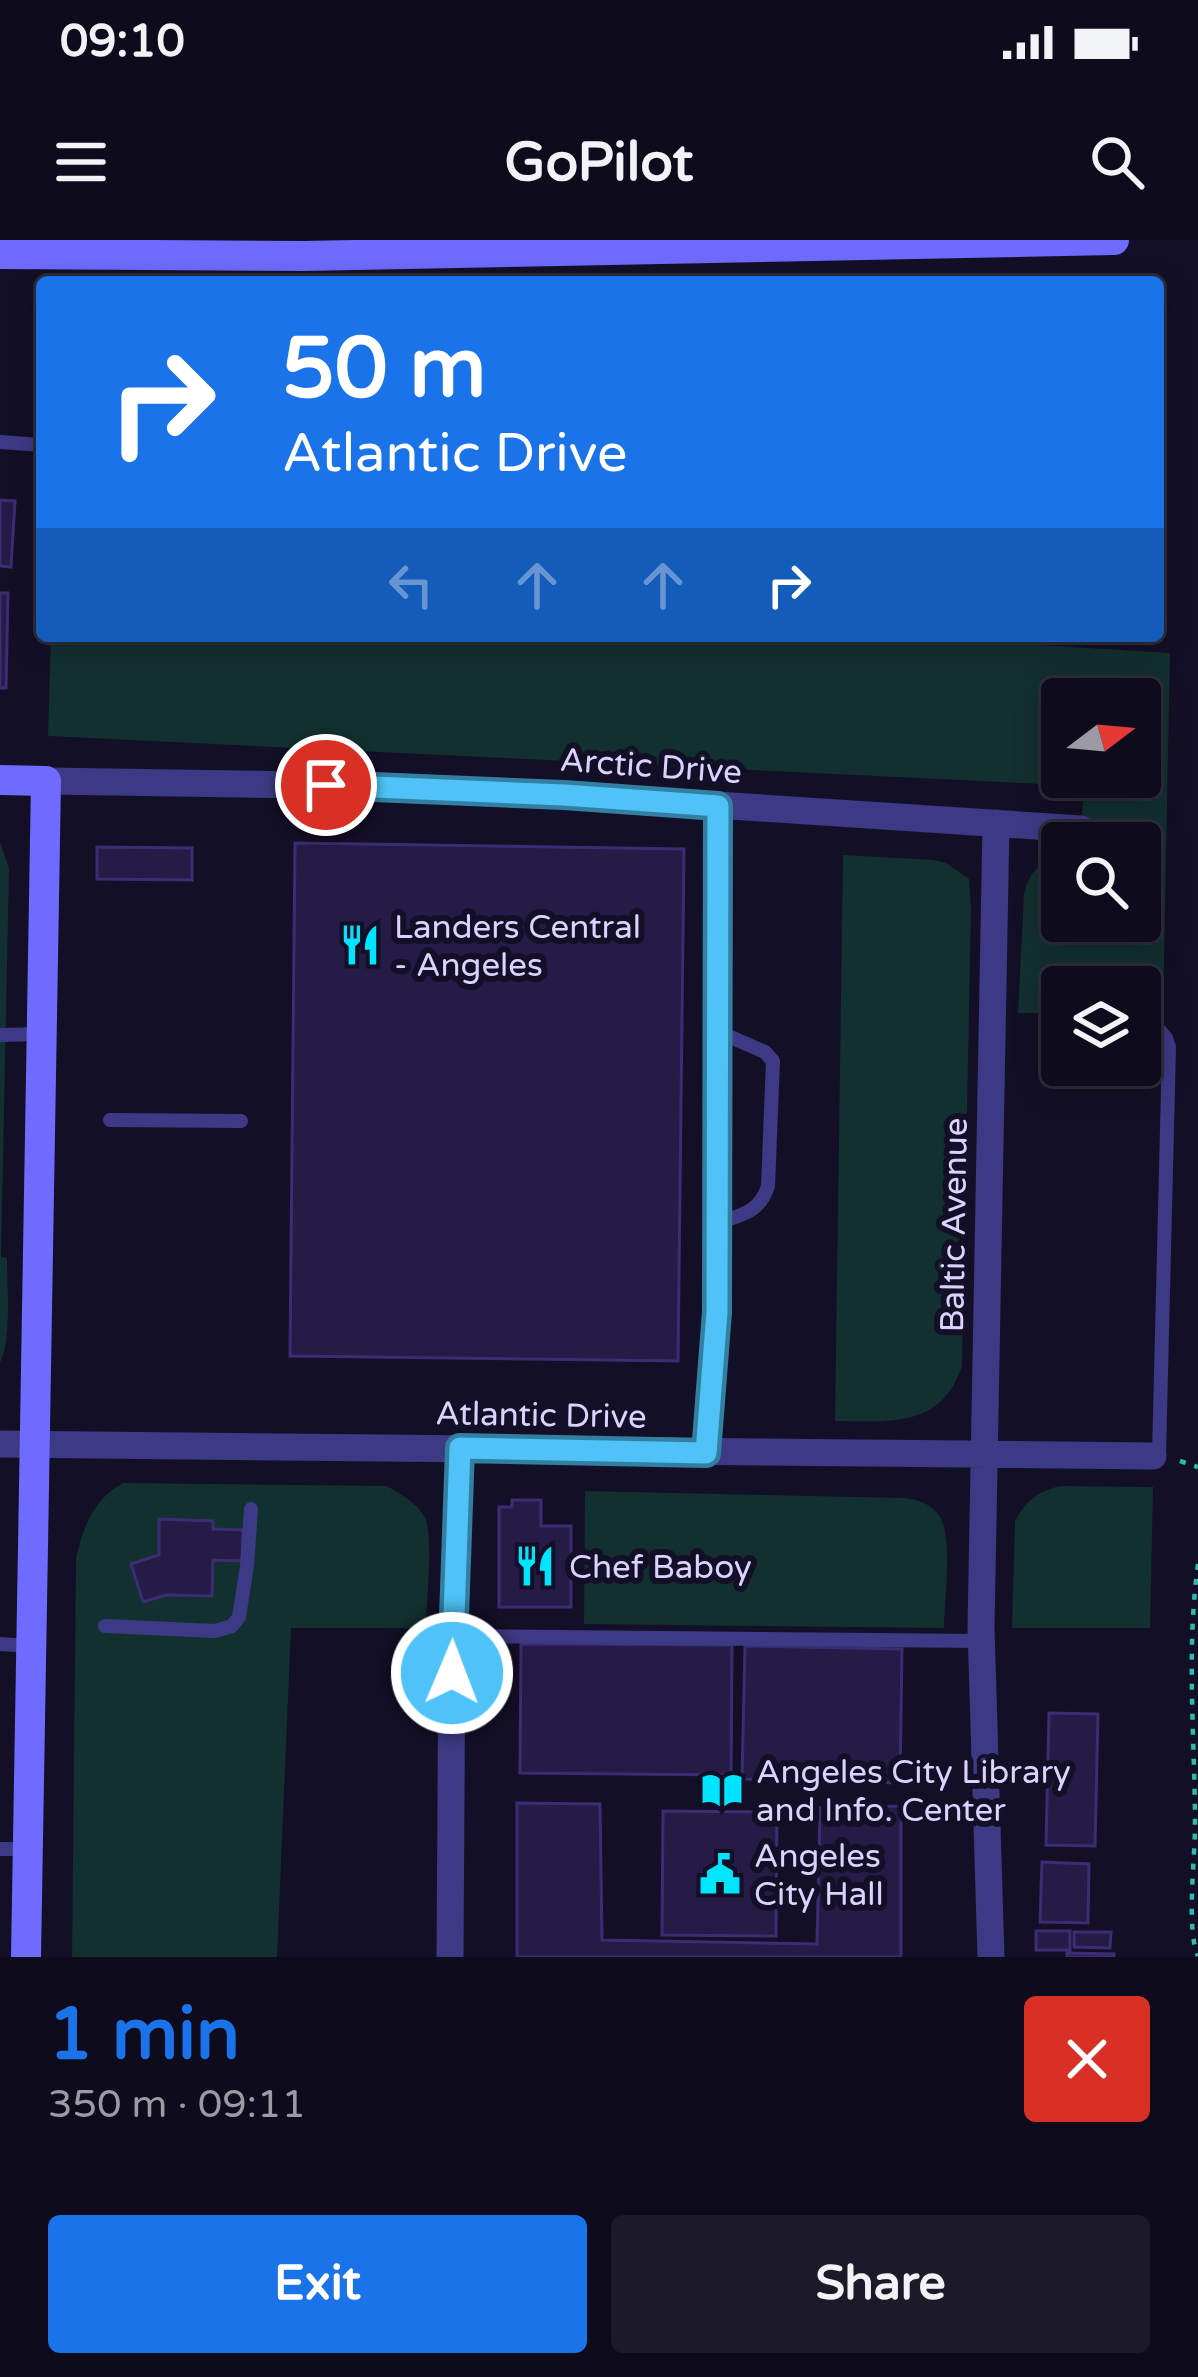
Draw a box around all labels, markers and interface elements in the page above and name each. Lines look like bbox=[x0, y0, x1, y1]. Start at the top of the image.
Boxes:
text: 09:10 bbox=[60, 15, 185, 69]
icon: menu bbox=[48, 129, 114, 195]
icon: search bbox=[1084, 129, 1150, 195]
text: GoPilot bbox=[505, 130, 693, 195]
text: 50 m bbox=[282, 319, 486, 420]
icon: right bbox=[84, 324, 240, 480]
text: Atlantic Drive bbox=[282, 421, 628, 486]
icon: left bbox=[378, 552, 444, 618]
icon: ahead bbox=[504, 552, 570, 618]
icon: ahead bbox=[630, 552, 696, 618]
icon: right bbox=[756, 552, 822, 618]
north arrow bbox=[1041, 678, 1161, 798]
map controls bbox=[1041, 678, 1161, 1086]
pin bbox=[275, 734, 377, 836]
street label: Arctic Drive bbox=[559, 741, 743, 792]
icon: arrive bbox=[293, 752, 359, 818]
button: search bbox=[1041, 822, 1161, 942]
place label: Landers Central - Angeles bbox=[394, 908, 641, 985]
restaurant icon: Landers Central - Angeles bbox=[337, 922, 383, 968]
button: layers bbox=[1041, 966, 1161, 1086]
street label: Baltic Avenue bbox=[933, 1117, 976, 1333]
street label: Atlantic Drive bbox=[435, 1394, 647, 1437]
restaurant icon: Chef Baboy bbox=[512, 1543, 558, 1589]
place label: Chef Baboy bbox=[569, 1548, 752, 1587]
position arrow bbox=[389, 1610, 515, 1736]
place label: Angeles City Library and Info. Center bbox=[756, 1753, 1071, 1830]
library icon: Angeles City Library and Info. Center bbox=[699, 1767, 745, 1813]
place label: Angeles City Hall bbox=[754, 1837, 884, 1914]
public building icon: Angeles City Hall bbox=[697, 1851, 743, 1897]
text: 1 min bbox=[48, 1992, 240, 2079]
button: close bbox=[1024, 1996, 1150, 2122]
text: 350 m · 09:11 bbox=[48, 2081, 306, 2128]
button: Exit bbox=[48, 2215, 587, 2353]
button: Share bbox=[611, 2215, 1150, 2353]

